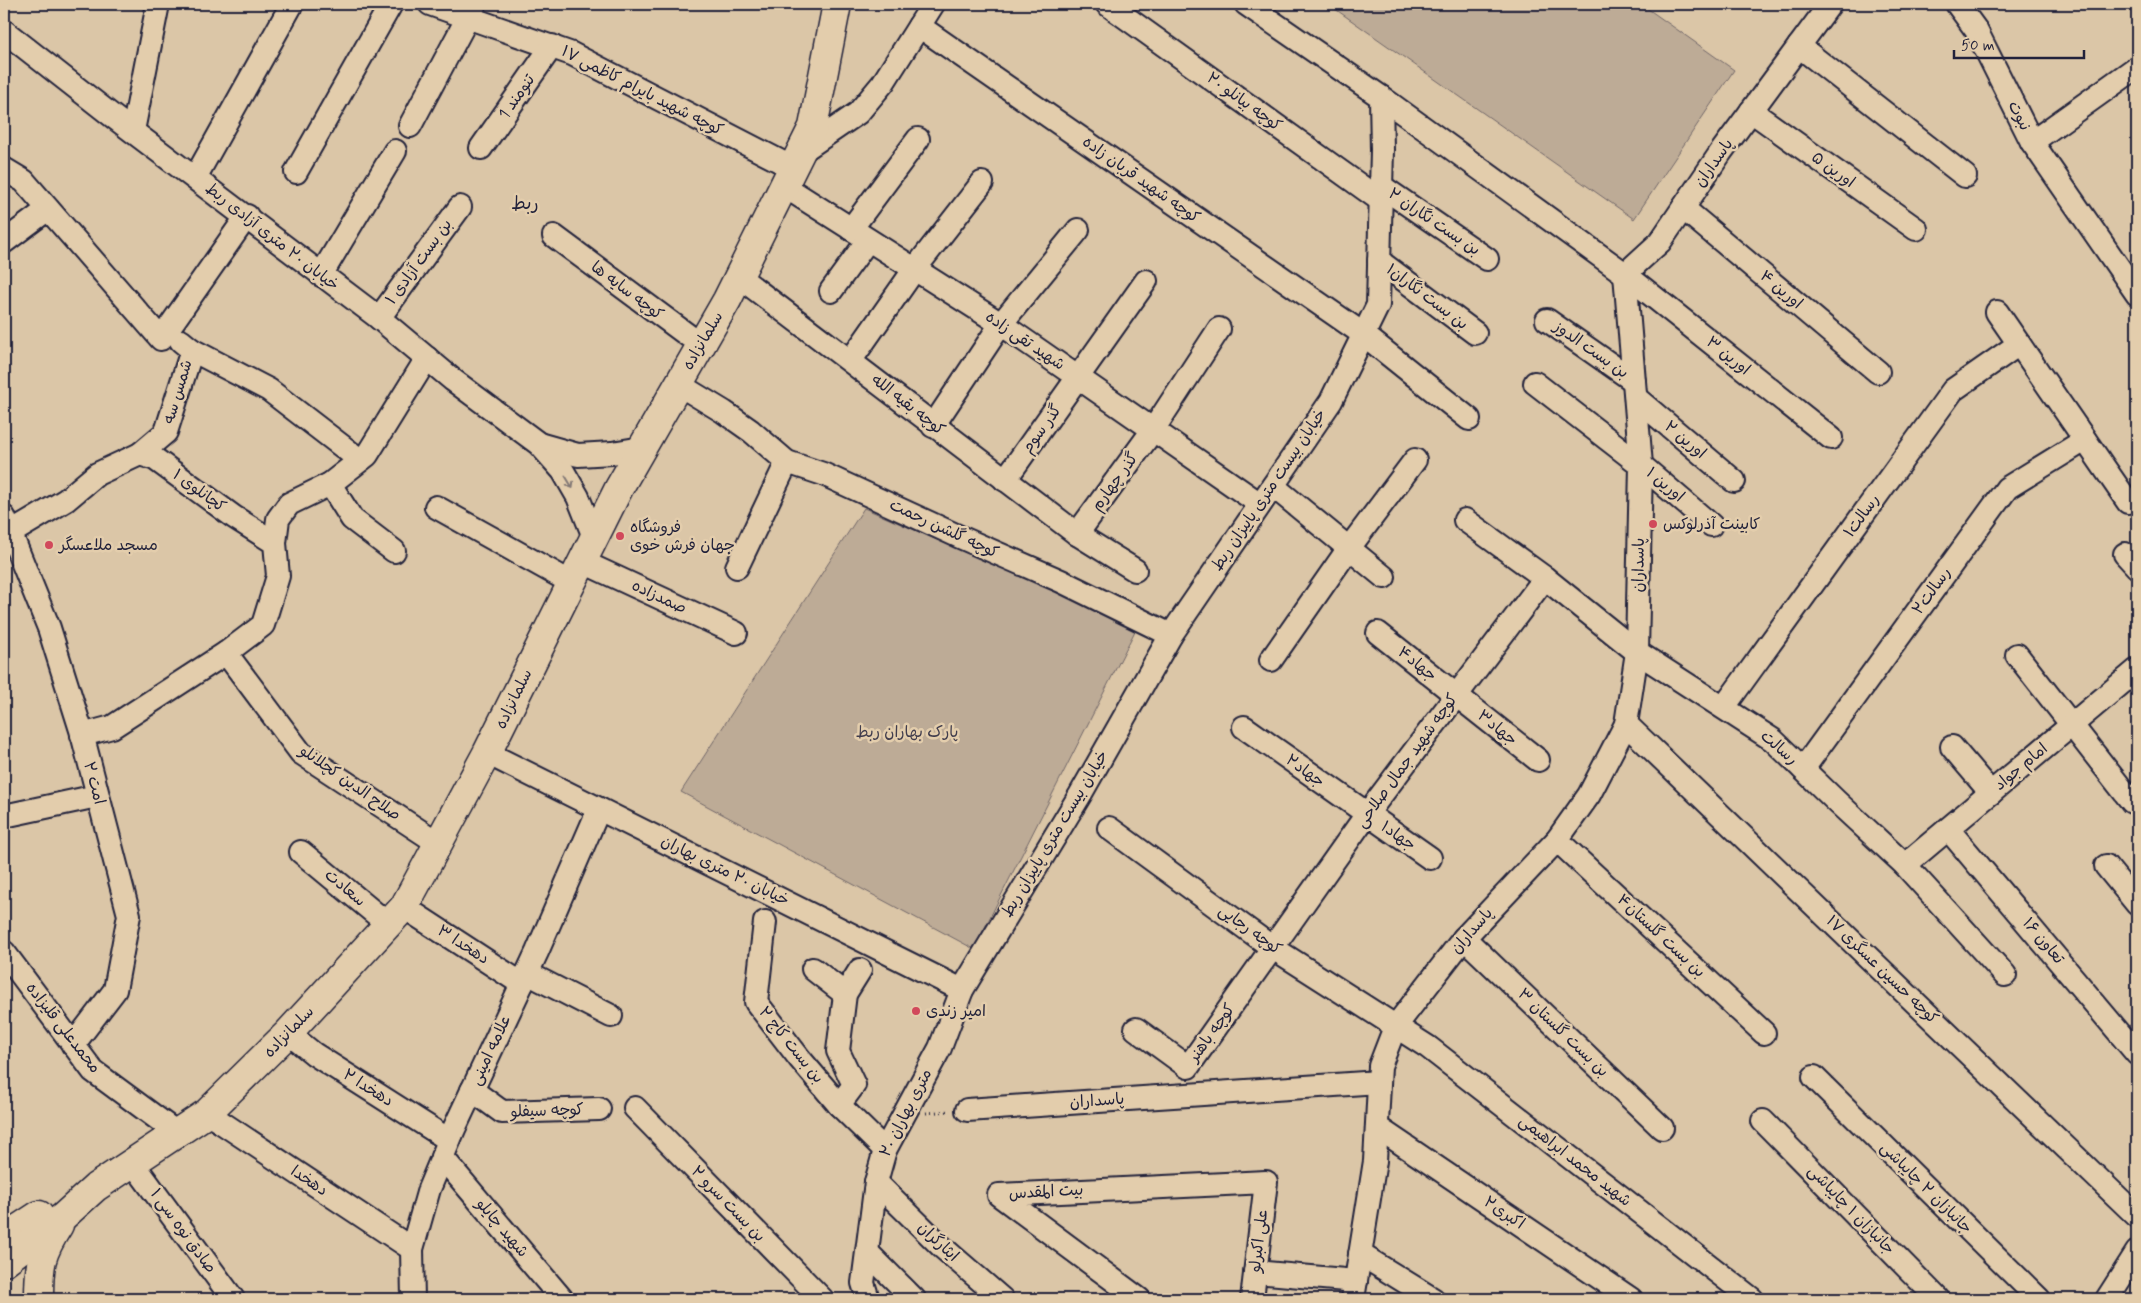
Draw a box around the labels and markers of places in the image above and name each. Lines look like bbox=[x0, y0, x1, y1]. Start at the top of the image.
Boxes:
place label: کابینت آذرلوکس bbox=[1663, 514, 1761, 535]
place label: فروشگاه جهان فرش خوی bbox=[630, 517, 735, 556]
marker: کابینت آذرلوکس bbox=[1647, 518, 1659, 530]
marker: فروشگاه جهان فرش خوی bbox=[614, 530, 626, 542]
place label: مسجد ملاعسگر bbox=[57, 535, 158, 556]
marker: مسجد ملاعسگر bbox=[43, 539, 55, 551]
place label: امیر زندی bbox=[926, 1001, 986, 1022]
marker: امیر زندی bbox=[910, 1005, 922, 1017]

